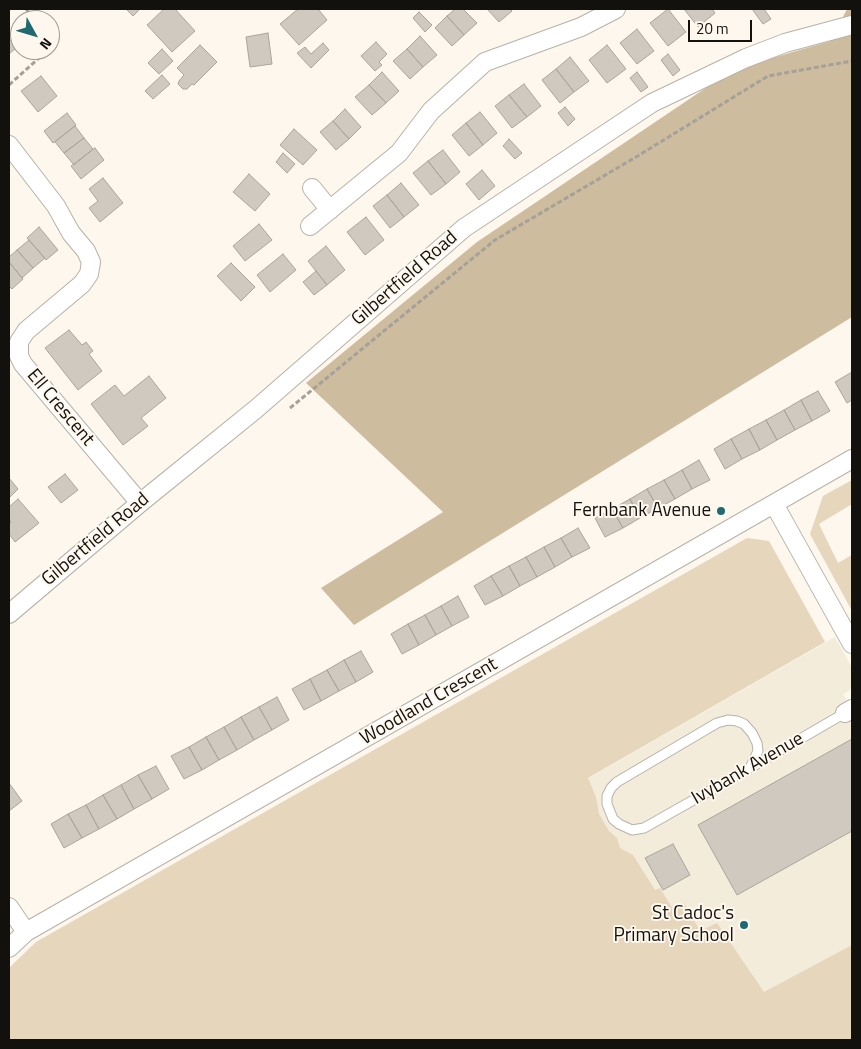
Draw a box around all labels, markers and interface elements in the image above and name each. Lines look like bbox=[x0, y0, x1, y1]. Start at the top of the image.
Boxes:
north arrow bbox=[10, 10, 60, 60]
scale bar bbox=[691, 10, 755, 42]
text: 20 m bbox=[696, 17, 729, 40]
text: N bbox=[35, 34, 57, 54]
street label: Gilbertfield Road bbox=[347, 227, 463, 331]
street label: Ell Crescent bbox=[21, 365, 99, 451]
street label: Gilbertfield Road bbox=[38, 489, 154, 591]
place label: Fernbank Avenue bbox=[573, 500, 711, 522]
marker: Fernbank Avenue bbox=[715, 505, 727, 517]
street label: Woodland Crescent bbox=[356, 653, 502, 751]
street label: Ivybank Avenue bbox=[688, 728, 808, 810]
place label: St Cadoc's Primary School bbox=[613, 903, 734, 947]
marker: St Cadoc's Primary School bbox=[738, 919, 750, 931]

